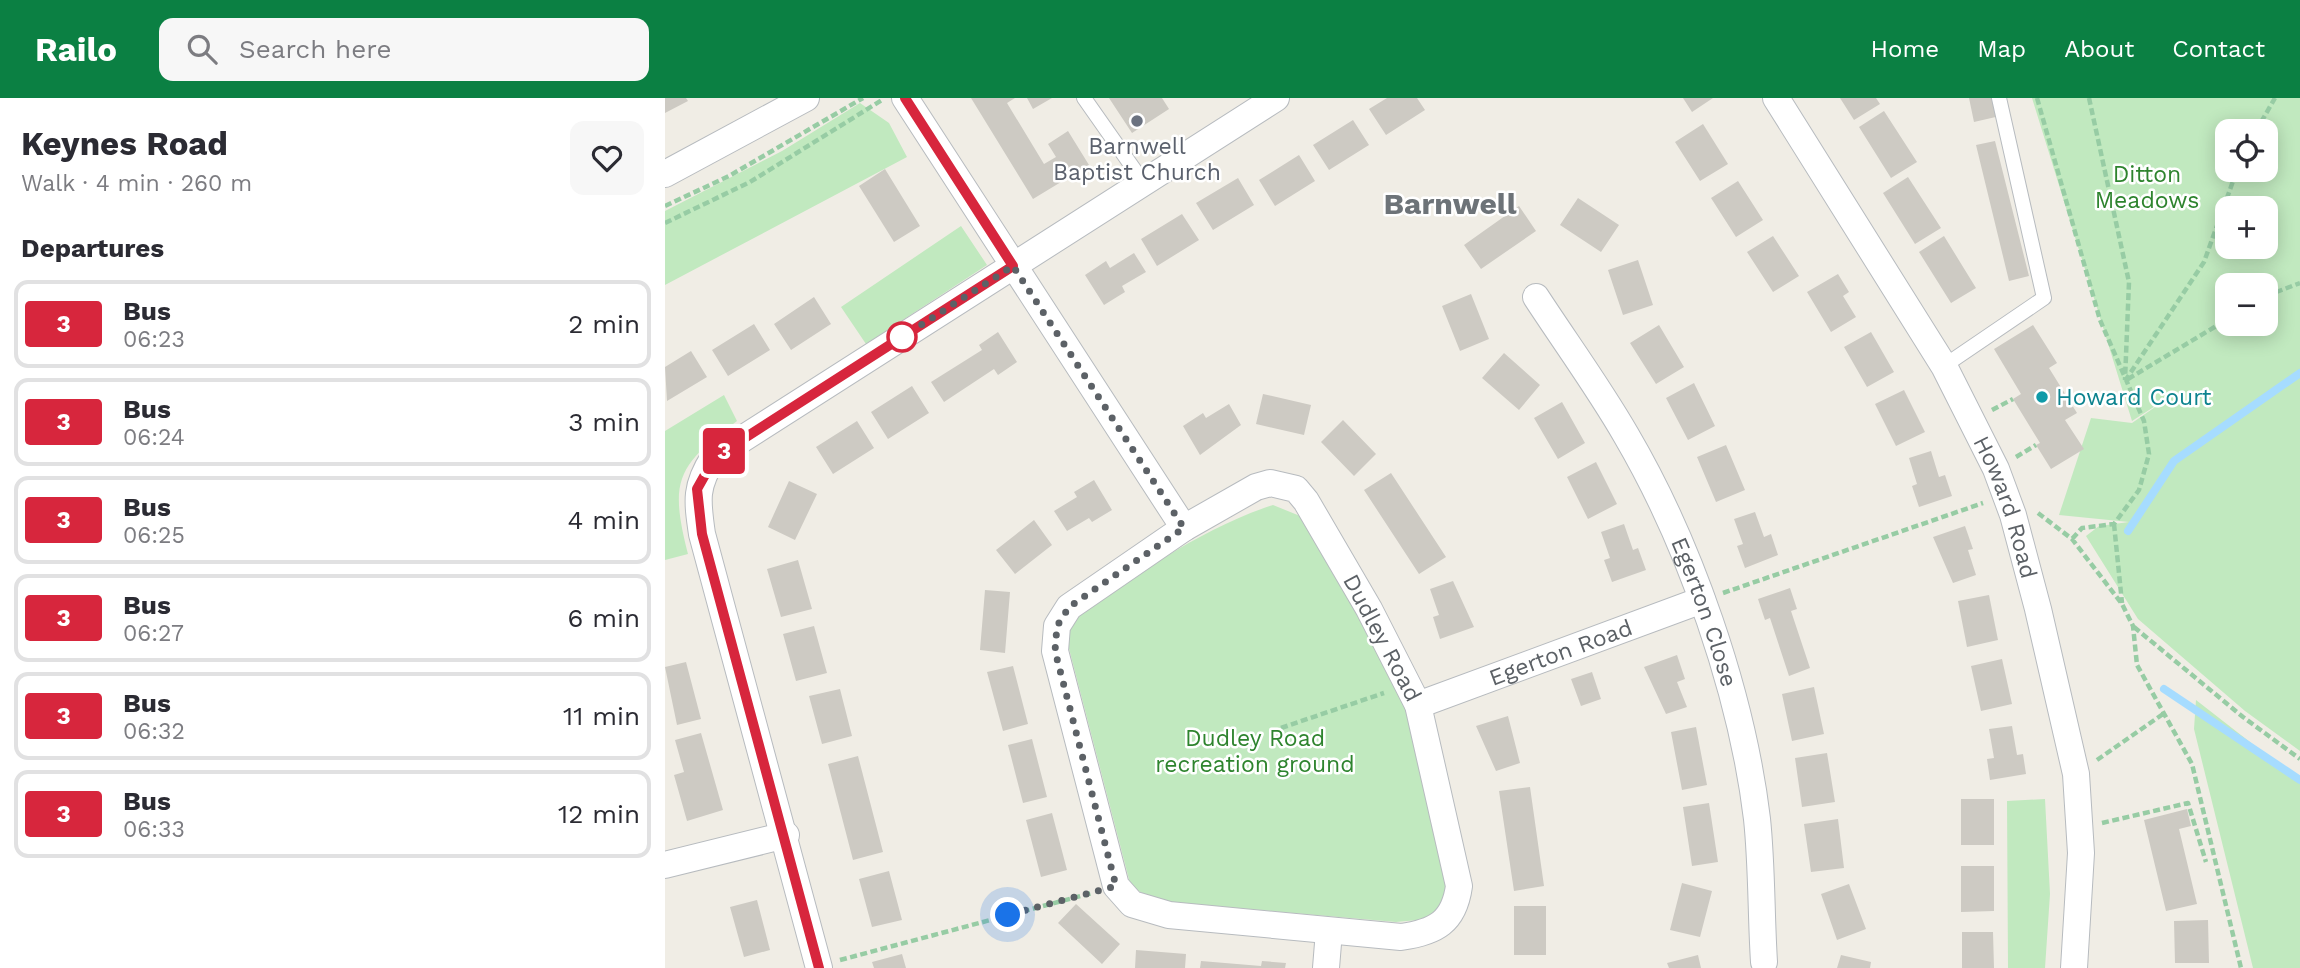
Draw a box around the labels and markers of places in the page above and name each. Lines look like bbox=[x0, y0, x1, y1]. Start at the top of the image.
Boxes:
marker: Barnwell Baptist Church bbox=[1129, 113, 1145, 129]
place label: Barnwell Baptist Church bbox=[1053, 133, 1221, 186]
unlabelled marker bbox=[887, 322, 917, 352]
place label: Howard Court bbox=[2056, 384, 2212, 411]
marker: Howard Court bbox=[2034, 389, 2050, 405]

